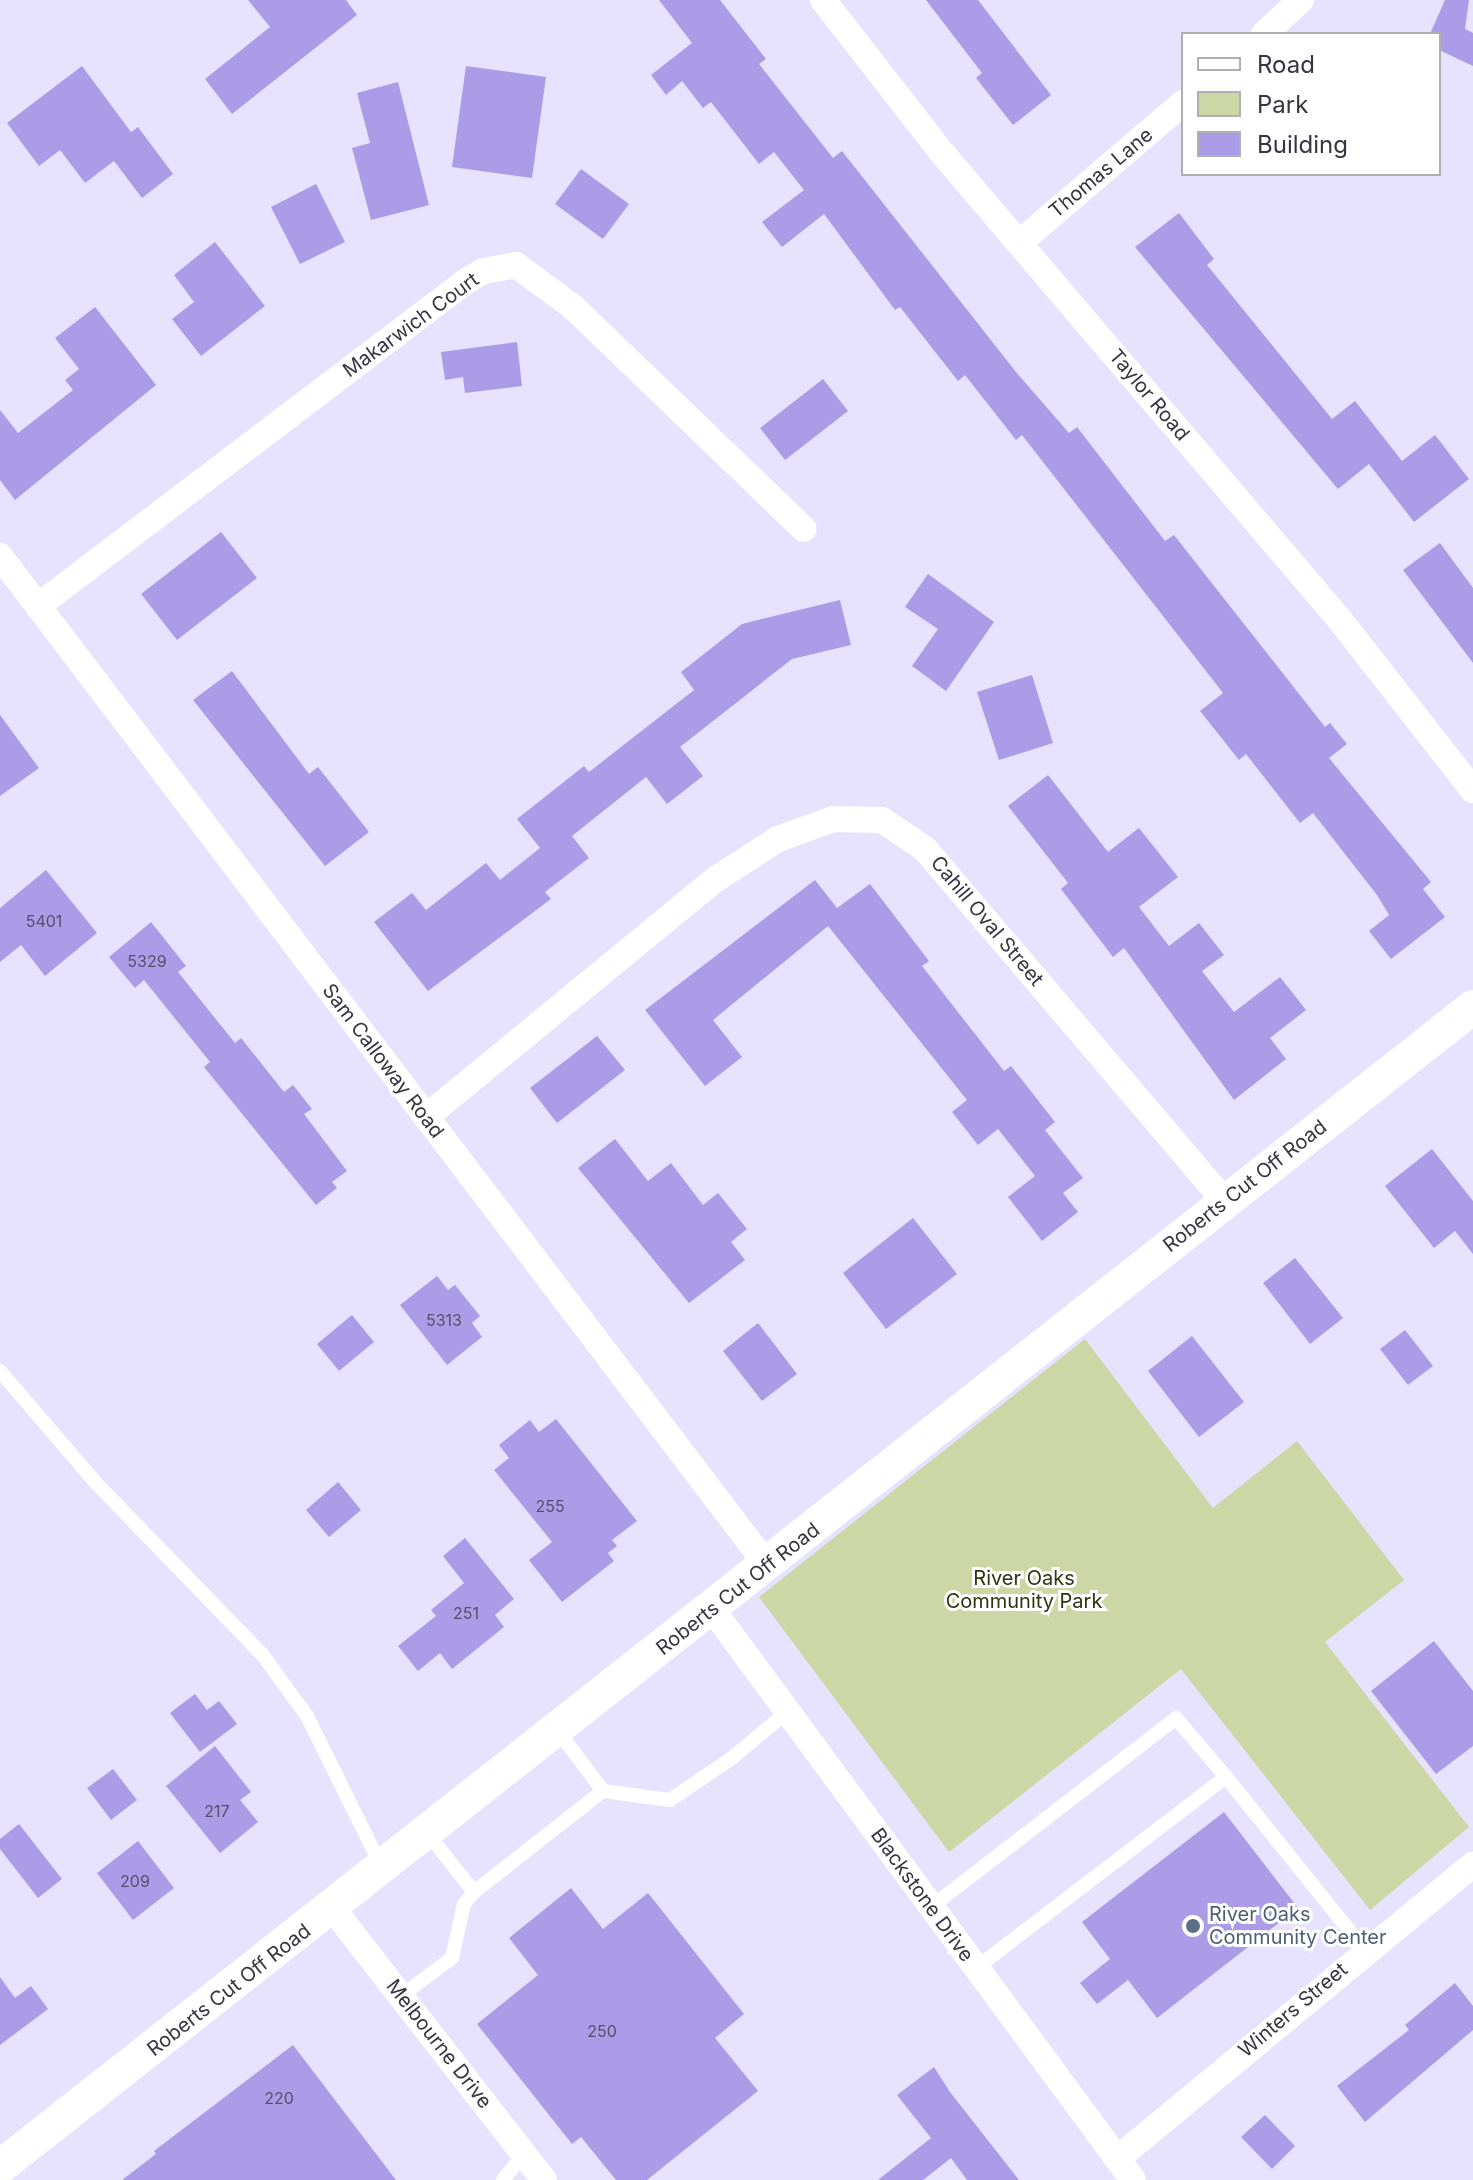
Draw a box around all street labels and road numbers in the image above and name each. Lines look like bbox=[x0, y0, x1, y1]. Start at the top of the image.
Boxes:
street label: Thomas Lane bbox=[1044, 123, 1158, 223]
street label: Makarwich Court bbox=[338, 268, 484, 382]
street label: Taylor Road bbox=[1104, 344, 1194, 446]
street label: Cahill Oval Street bbox=[926, 851, 1048, 991]
street label: Sam Calloway Road bbox=[317, 979, 449, 1143]
street label: Roberts Cut Off Road bbox=[1159, 1115, 1331, 1257]
street label: Roberts Cut Off Road bbox=[652, 1518, 824, 1660]
street label: Blackstone Drive bbox=[866, 1824, 978, 1966]
street label: Roberts Cut Off Road bbox=[143, 1919, 315, 2061]
street label: Winters Street bbox=[1234, 1958, 1352, 2062]
street label: Melbourne Drive bbox=[381, 1975, 497, 2113]

